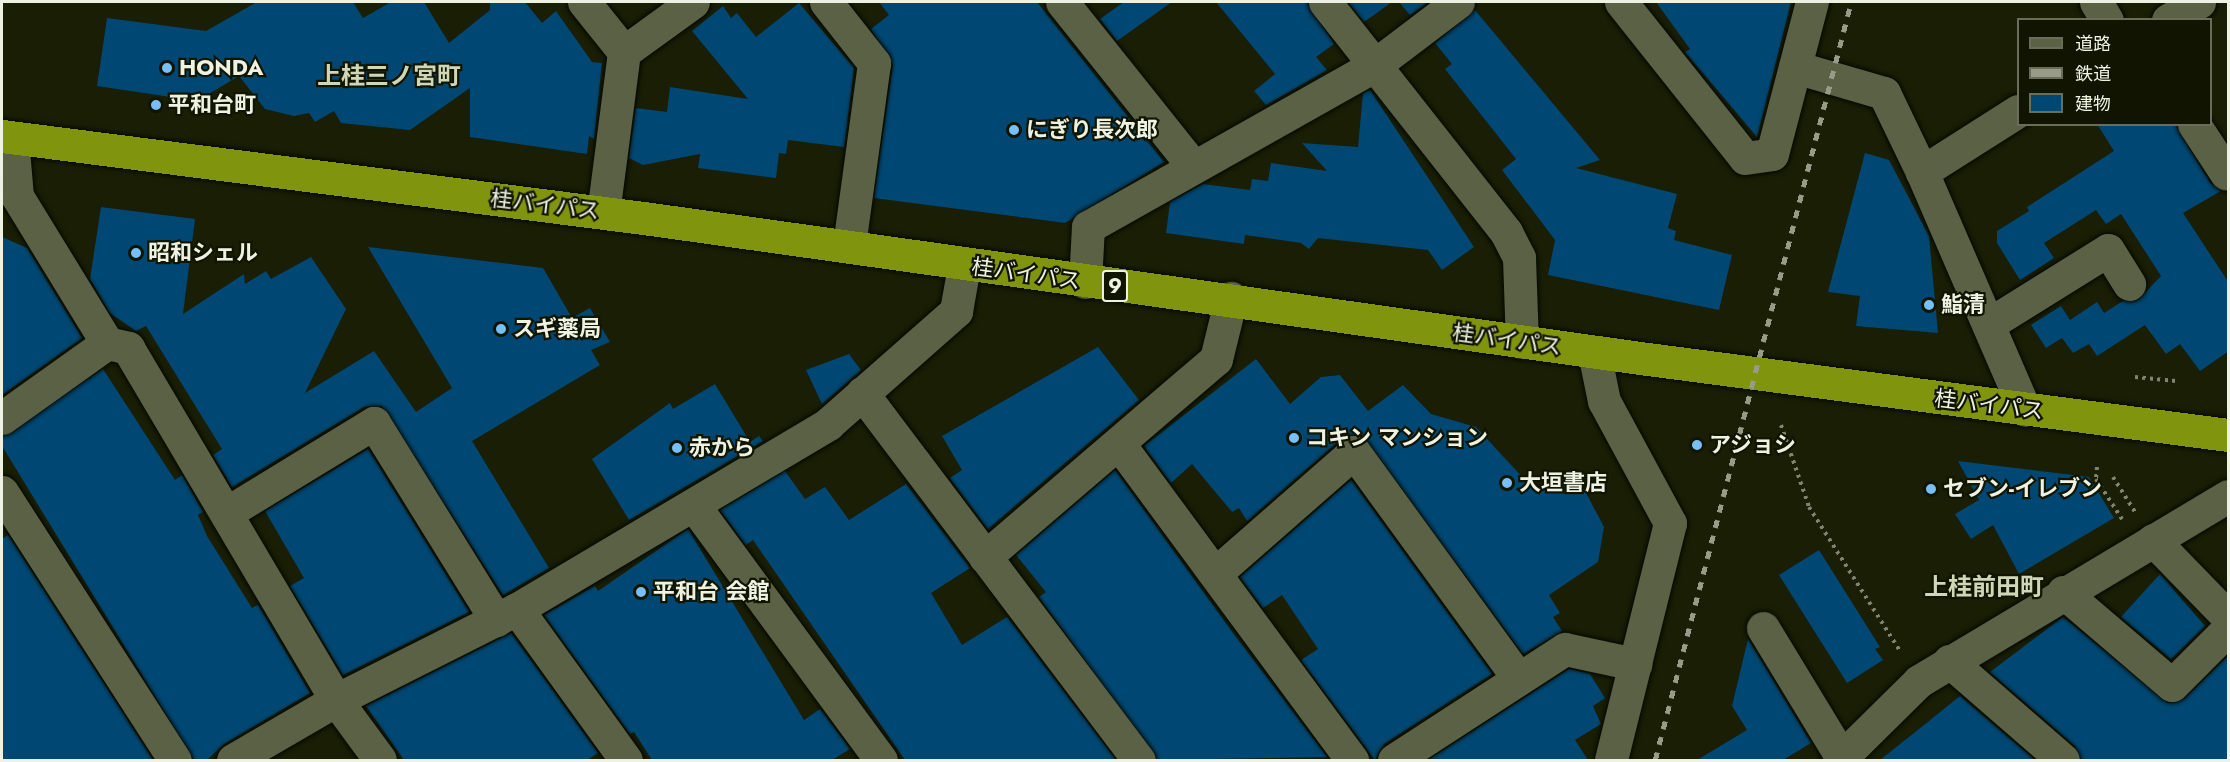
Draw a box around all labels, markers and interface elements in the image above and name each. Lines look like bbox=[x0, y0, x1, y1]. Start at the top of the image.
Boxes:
legend bbox=[2017, 18, 2212, 126]
text: 道路 bbox=[2075, 31, 2111, 57]
place label: HONDA bbox=[179, 55, 263, 81]
marker: HONDA bbox=[160, 61, 174, 75]
text: 鉄道 bbox=[2075, 61, 2111, 87]
district label: 上桂三ノ宮町 bbox=[317, 62, 461, 90]
text: 建物 bbox=[2075, 91, 2111, 117]
place label: 平和台町 bbox=[168, 92, 256, 118]
marker: 平和台町 bbox=[149, 98, 163, 112]
place label: にぎり長次郎 bbox=[1026, 117, 1158, 143]
marker: にぎり長次郎 bbox=[1007, 123, 1021, 137]
street label: 桂バイパス bbox=[489, 185, 601, 225]
place label: 昭和シェル bbox=[148, 240, 258, 266]
marker: 昭和シェル bbox=[129, 246, 143, 260]
street label: 桂バイパス bbox=[970, 253, 1082, 295]
road number: 9 bbox=[1102, 268, 1128, 304]
place label: 鮨清 bbox=[1941, 292, 1985, 318]
marker: 鮨清 bbox=[1922, 298, 1936, 312]
place label: スギ薬局 bbox=[513, 316, 601, 342]
street label: 桂バイパス bbox=[1451, 319, 1563, 361]
marker: スギ薬局 bbox=[494, 322, 508, 336]
street label: 桂バイパス bbox=[1933, 385, 2045, 425]
place label: コキン マンション bbox=[1306, 425, 1489, 451]
marker: コキン マンション bbox=[1287, 431, 1301, 445]
place label: アジョシ bbox=[1709, 432, 1797, 458]
place label: 赤から bbox=[689, 435, 755, 461]
marker: アジョシ bbox=[1690, 438, 1704, 452]
marker: 赤から bbox=[670, 441, 684, 455]
place label: 大垣書店 bbox=[1519, 470, 1607, 496]
marker: 大垣書店 bbox=[1500, 476, 1514, 490]
place label: セブン-イレブン bbox=[1943, 476, 2102, 502]
marker: セブン-イレブン bbox=[1924, 482, 1938, 496]
district label: 上桂前田町 bbox=[1924, 573, 2044, 601]
place label: 平和台 会館 bbox=[653, 579, 770, 605]
marker: 平和台 会館 bbox=[634, 585, 648, 599]

